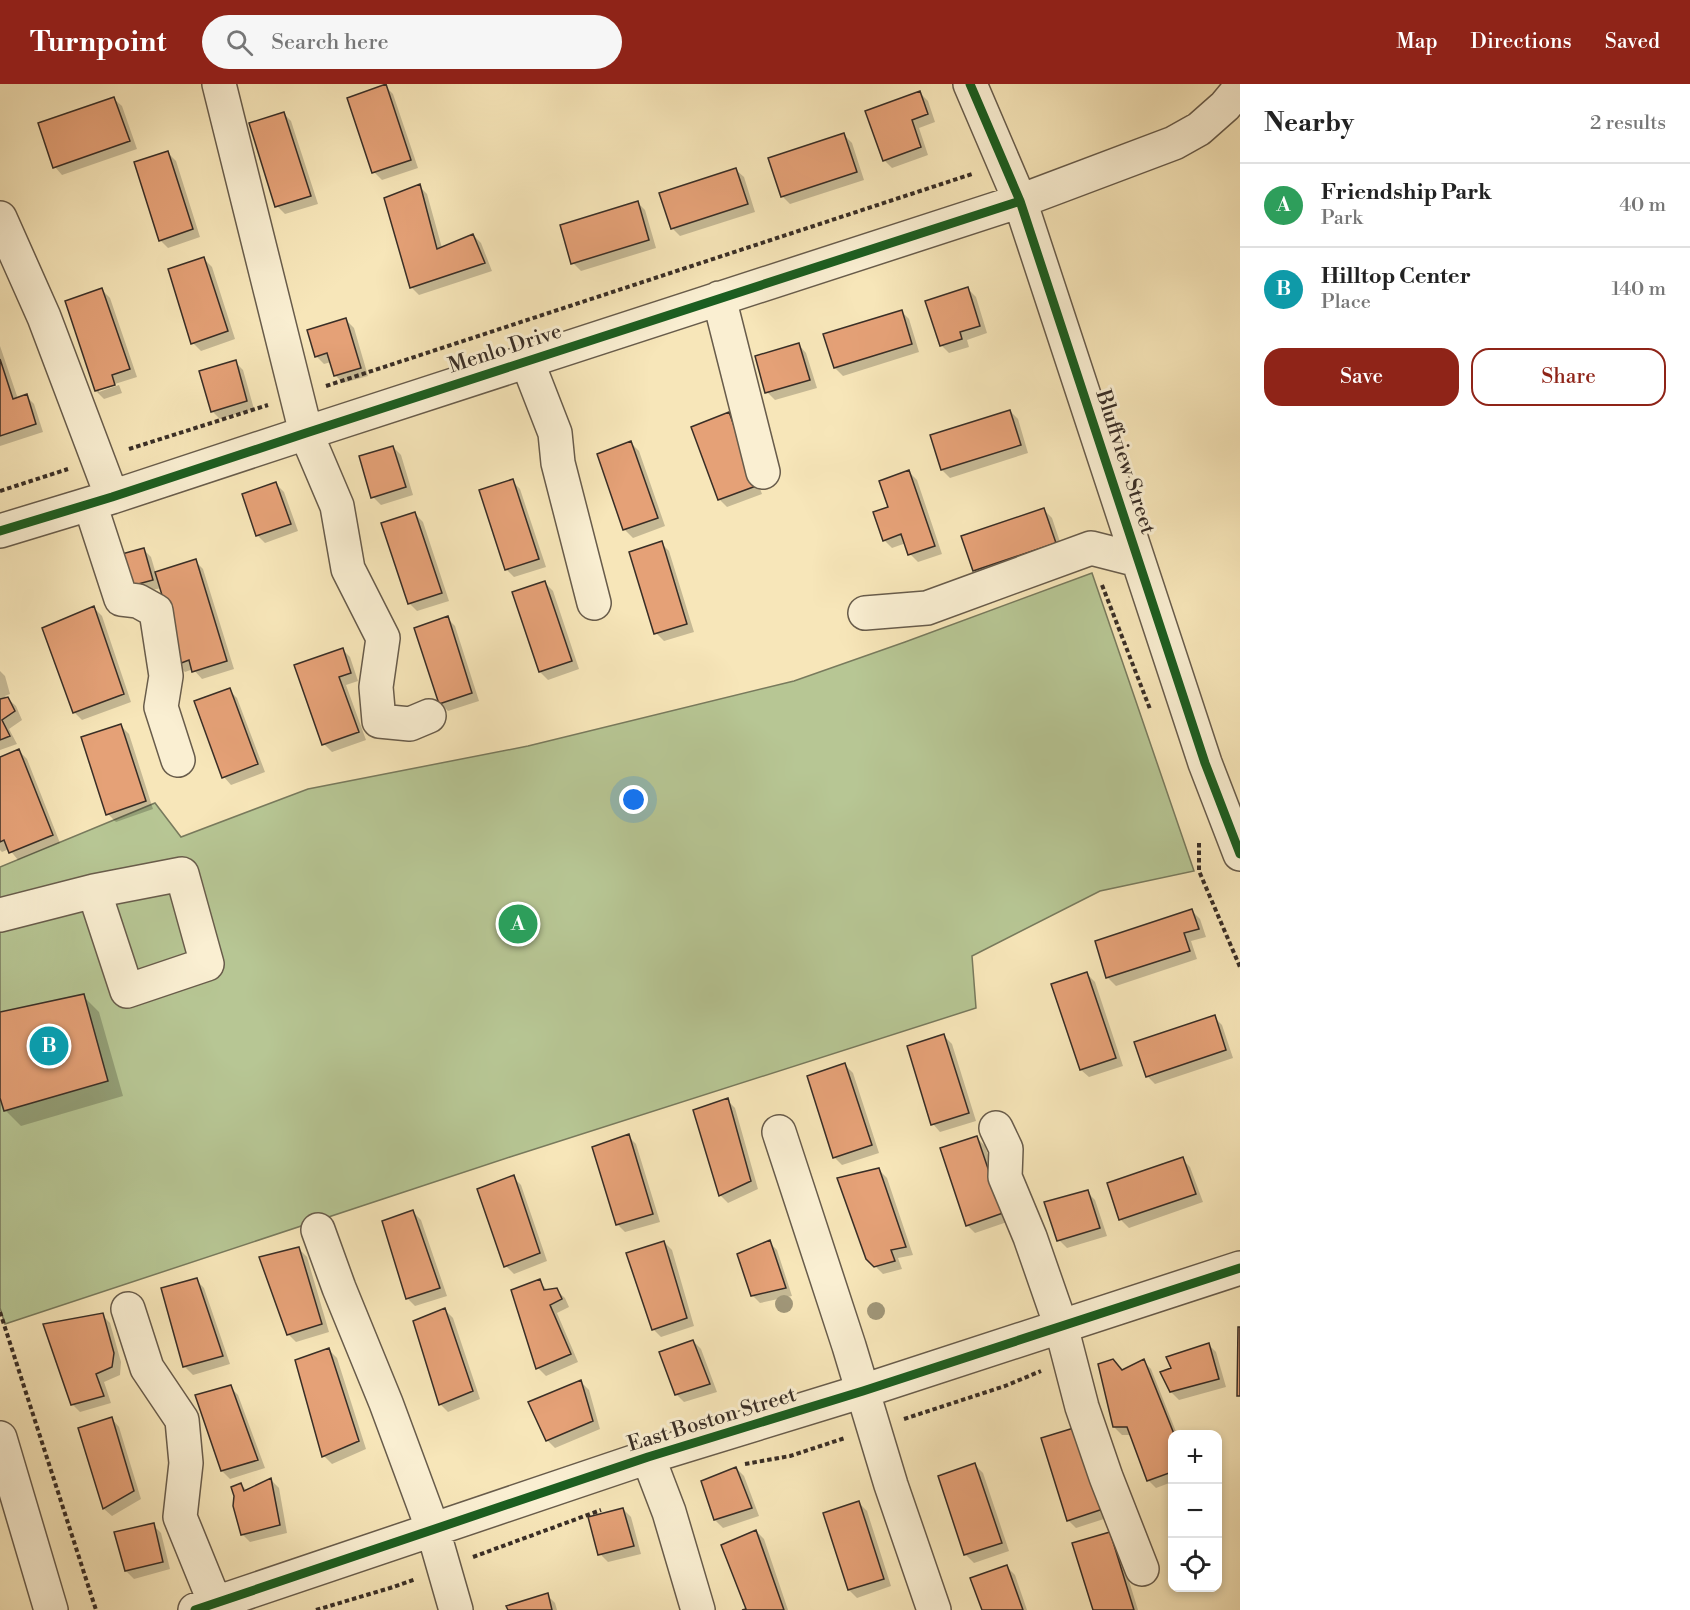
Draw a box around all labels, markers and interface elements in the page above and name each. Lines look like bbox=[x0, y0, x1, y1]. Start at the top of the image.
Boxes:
search box bbox=[202, 15, 622, 69]
text: Turnpoint bbox=[30, 25, 166, 60]
icon: search bbox=[223, 26, 256, 59]
text: Search here bbox=[271, 29, 389, 56]
text: Map bbox=[1396, 29, 1438, 55]
text: Directions bbox=[1471, 29, 1572, 55]
text: Saved bbox=[1605, 29, 1660, 55]
text: Nearby bbox=[1264, 107, 1354, 139]
text: 2 results bbox=[1590, 111, 1666, 136]
text: Friendship Park bbox=[1321, 179, 1492, 206]
text: A bbox=[1276, 193, 1291, 218]
text: 40 m bbox=[1619, 193, 1666, 218]
text: Park bbox=[1321, 206, 1363, 231]
text: Hilltop Center bbox=[1321, 263, 1471, 290]
text: B bbox=[1276, 277, 1291, 302]
text: 140 m bbox=[1611, 277, 1666, 302]
text: Place bbox=[1321, 290, 1371, 315]
street label: Menlo Drive bbox=[445, 318, 565, 380]
button: Save bbox=[1264, 348, 1459, 406]
button: Share bbox=[1471, 348, 1666, 406]
street label: Bluffview Street bbox=[1089, 386, 1161, 538]
your location bbox=[619, 785, 648, 814]
pin: A bbox=[498, 902, 538, 946]
pin: B bbox=[29, 1024, 68, 1068]
street label: East Boston Street bbox=[624, 1382, 800, 1458]
map controls bbox=[1168, 1430, 1222, 1592]
button: + bbox=[1168, 1430, 1222, 1484]
button: − bbox=[1168, 1484, 1222, 1538]
button: locate bbox=[1168, 1538, 1222, 1592]

